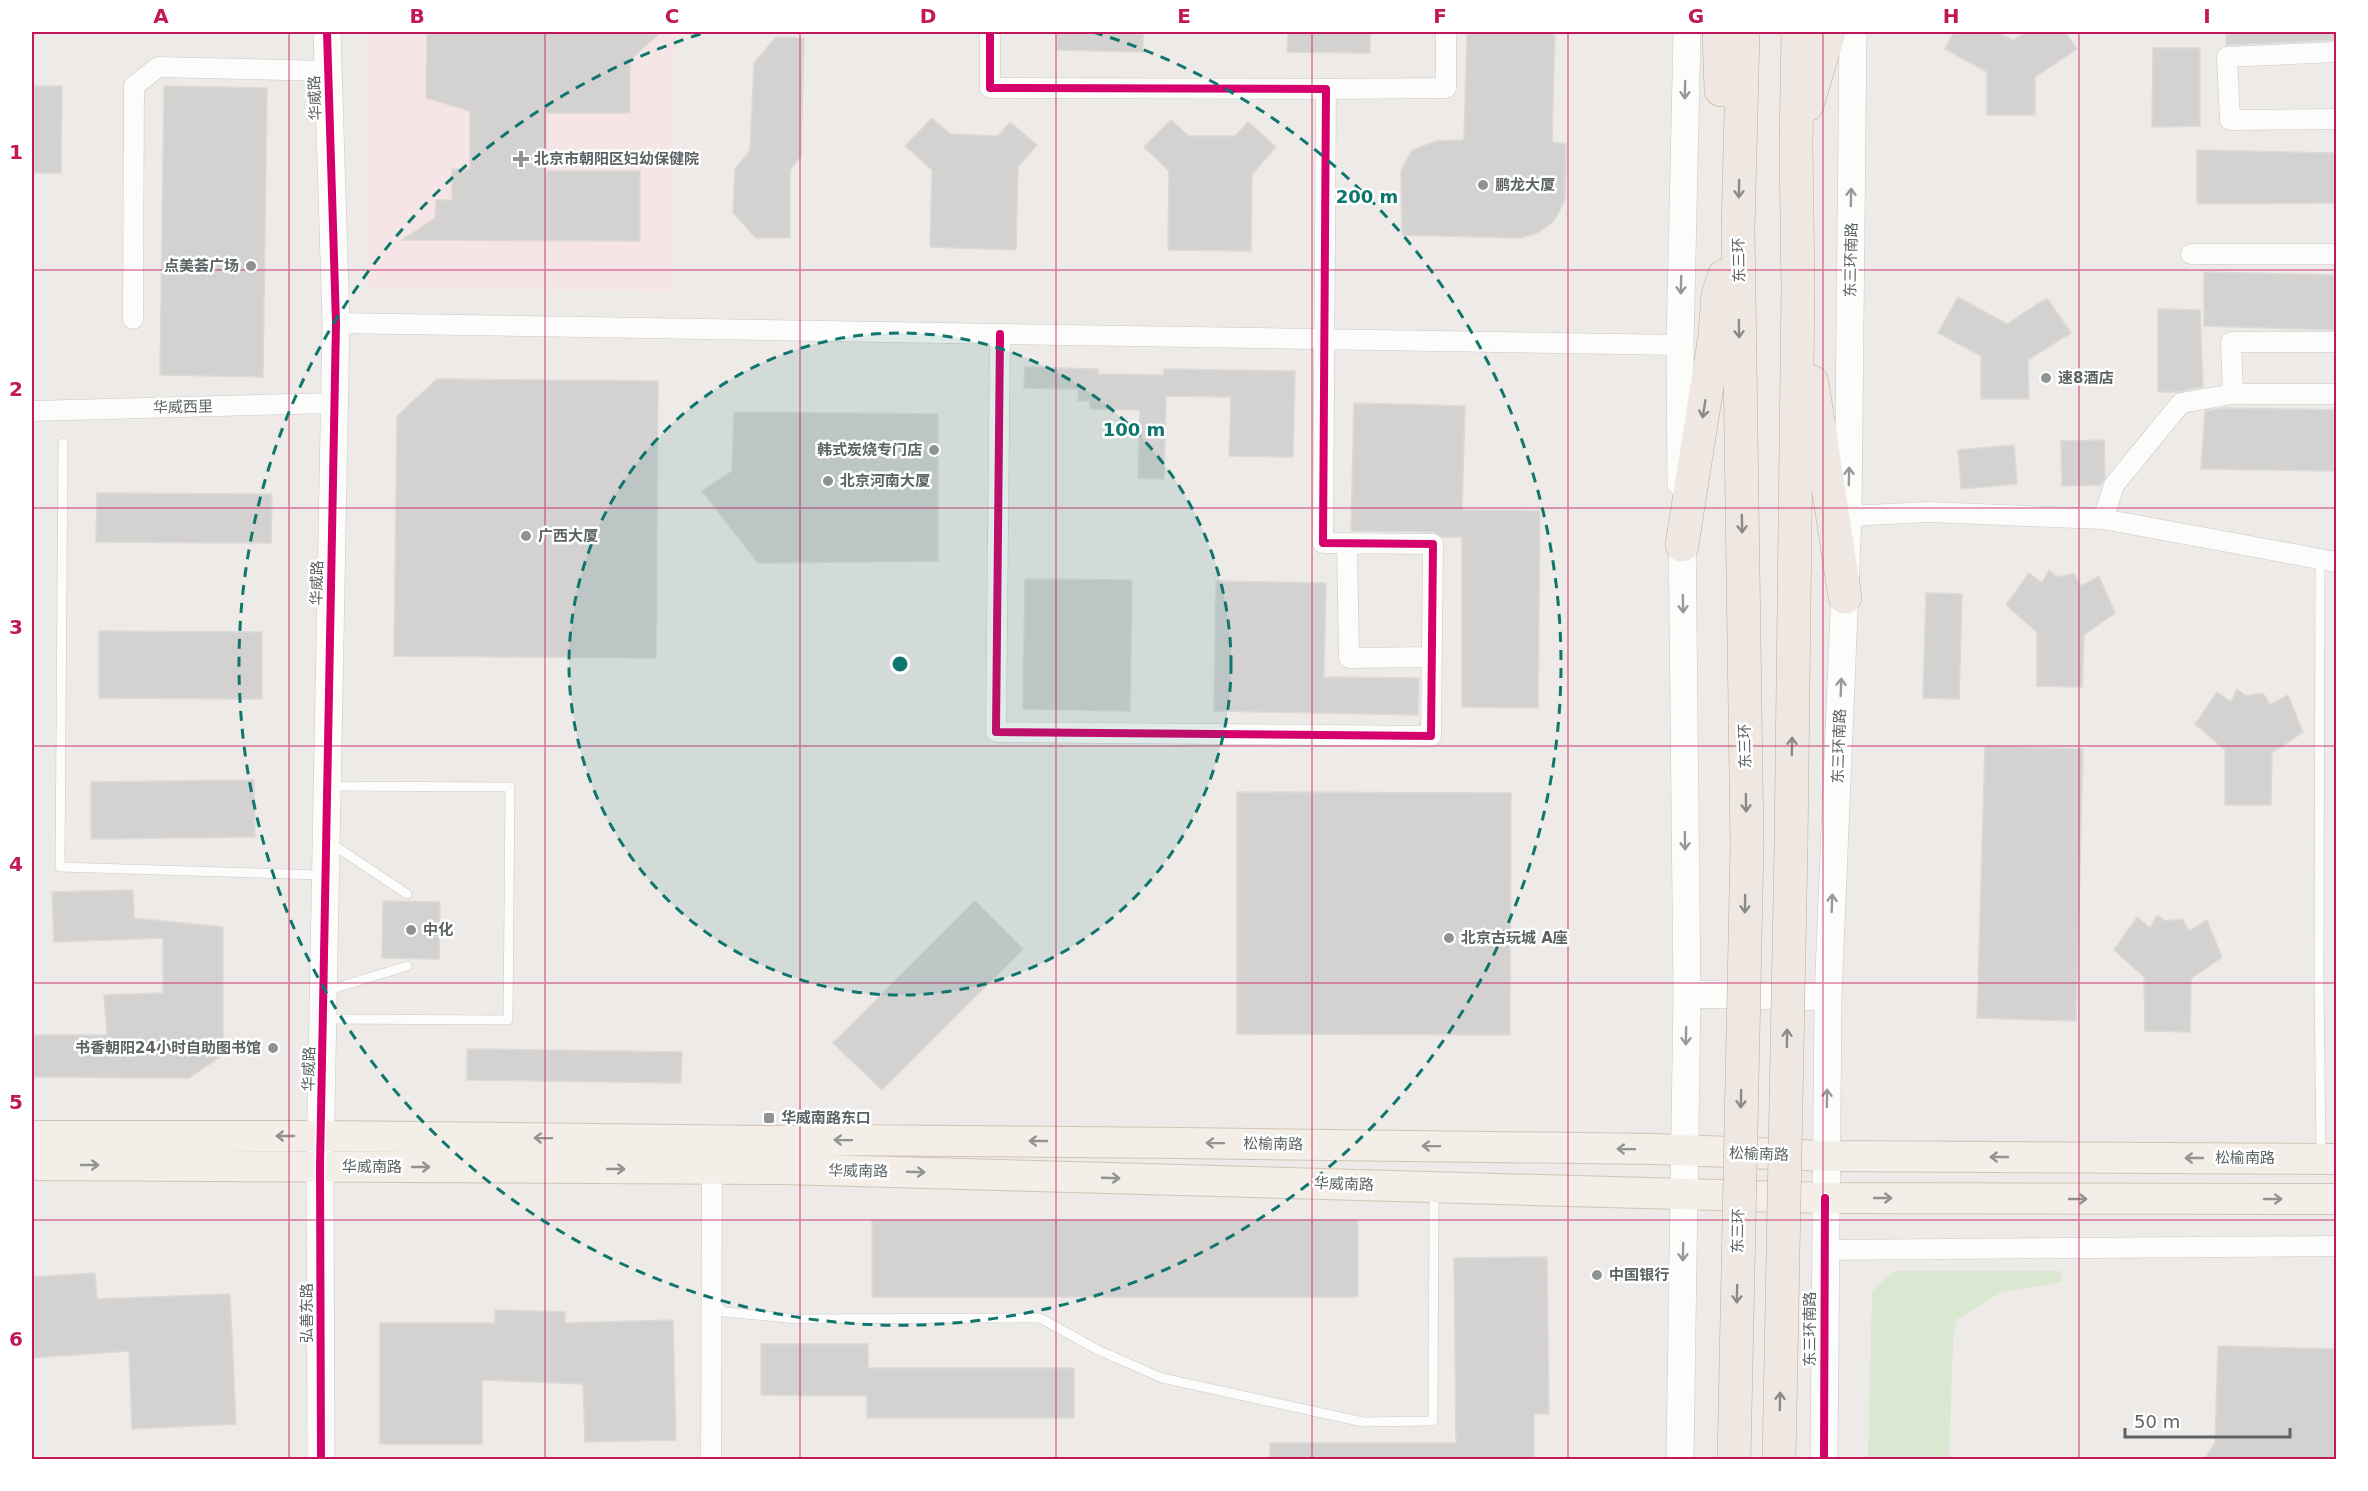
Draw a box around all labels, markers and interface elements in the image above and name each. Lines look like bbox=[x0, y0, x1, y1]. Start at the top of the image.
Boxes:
text: A bbox=[153, 4, 169, 28]
text: B bbox=[409, 4, 425, 28]
text: C bbox=[665, 4, 679, 28]
text: D bbox=[920, 4, 936, 28]
text: E bbox=[1177, 4, 1191, 28]
text: F bbox=[1433, 4, 1447, 28]
text: G bbox=[1688, 4, 1704, 28]
text: H bbox=[1943, 4, 1959, 28]
text: I bbox=[2203, 4, 2211, 28]
street label: 华威路 bbox=[305, 75, 325, 121]
one-way arrow bbox=[1680, 79, 1691, 99]
text: 1 bbox=[9, 140, 23, 164]
marker: 北京市朝阳区妇幼保健院 bbox=[512, 150, 530, 168]
place label: 北京市朝阳区妇幼保健院 bbox=[534, 150, 699, 168]
place label: 鹏龙大厦 bbox=[1495, 176, 1555, 194]
marker: 鹏龙大厦 bbox=[1476, 178, 1490, 192]
one-way arrow bbox=[1733, 178, 1744, 198]
text: 200 m bbox=[1336, 186, 1398, 207]
one-way arrow bbox=[1845, 187, 1857, 207]
street label: 东三环南路 bbox=[1841, 222, 1861, 298]
street label: 东三环 bbox=[1730, 237, 1748, 283]
place label: 点美荟广场 bbox=[164, 257, 239, 275]
marker: 点美荟广场 bbox=[244, 259, 258, 273]
one-way arrow bbox=[1675, 274, 1687, 294]
one-way arrow bbox=[1734, 318, 1745, 338]
place label: 速8酒店 bbox=[2058, 369, 2113, 387]
marker: 速8酒店 bbox=[2039, 371, 2053, 385]
text: 2 bbox=[9, 377, 23, 401]
street label: 华威西里 bbox=[153, 397, 213, 417]
one-way arrow bbox=[1698, 398, 1709, 418]
text: 100 m bbox=[1103, 419, 1165, 440]
place label: 韩式炭烧专门店 bbox=[817, 441, 922, 459]
marker: 韩式炭烧专门店 bbox=[927, 443, 941, 457]
one-way arrow bbox=[1843, 466, 1854, 486]
place label: 北京河南大厦 bbox=[840, 472, 930, 490]
marker: 北京河南大厦 bbox=[821, 474, 835, 488]
one-way arrow bbox=[1736, 513, 1748, 533]
place label: 广西大厦 bbox=[538, 527, 598, 545]
marker: 广西大厦 bbox=[519, 529, 533, 543]
street label: 华威路 bbox=[308, 560, 326, 606]
one-way arrow bbox=[1677, 593, 1689, 613]
text: 3 bbox=[9, 615, 23, 639]
centre of rings bbox=[890, 654, 910, 674]
one-way arrow bbox=[1836, 677, 1847, 697]
street label: 东三环南路 bbox=[1829, 708, 1849, 784]
street label: 东三环 bbox=[1736, 723, 1754, 769]
one-way arrow bbox=[1786, 736, 1798, 756]
one-way arrow bbox=[1740, 792, 1752, 812]
one-way arrow bbox=[1679, 830, 1691, 850]
text: 4 bbox=[9, 852, 23, 876]
one-way arrow bbox=[1740, 893, 1751, 913]
one-way arrow bbox=[1827, 893, 1838, 913]
place label: 中化 bbox=[423, 921, 453, 939]
marker: 中化 bbox=[404, 923, 418, 937]
place label: 北京古玩城 A座 bbox=[1461, 929, 1568, 947]
marker: 北京古玩城 A座 bbox=[1442, 931, 1456, 945]
one-way arrow bbox=[1680, 1025, 1692, 1045]
one-way arrow bbox=[1781, 1029, 1793, 1049]
place label: 书香朝阳24小时自助图书馆 bbox=[75, 1039, 261, 1057]
marker: 书香朝阳24小时自助图书馆 bbox=[266, 1041, 280, 1055]
street label: 华威路 bbox=[300, 1046, 318, 1092]
one-way arrow bbox=[1735, 1088, 1747, 1108]
one-way arrow bbox=[1821, 1088, 1832, 1108]
text: 5 bbox=[9, 1090, 23, 1114]
place label: 华威南路东口 bbox=[781, 1109, 871, 1127]
marker: 华威南路东口 bbox=[762, 1111, 776, 1125]
one-way arrow bbox=[276, 1130, 296, 1142]
one-way arrow bbox=[534, 1132, 554, 1144]
one-way arrow bbox=[834, 1134, 854, 1146]
street label: 松榆南路 bbox=[1243, 1134, 1303, 1154]
one-way arrow bbox=[1029, 1135, 1049, 1147]
one-way arrow bbox=[1206, 1137, 1226, 1149]
one-way arrow bbox=[1422, 1140, 1442, 1152]
one-way arrow bbox=[1617, 1143, 1637, 1155]
street label: 松榆南路 bbox=[1729, 1144, 1789, 1164]
street label: 松榆南路 bbox=[2215, 1149, 2275, 1167]
one-way arrow bbox=[1990, 1151, 2010, 1163]
one-way arrow bbox=[2185, 1152, 2205, 1164]
street label: 华威南路 bbox=[342, 1158, 402, 1176]
one-way arrow bbox=[79, 1159, 99, 1171]
one-way arrow bbox=[410, 1161, 430, 1173]
street label: 华威南路 bbox=[828, 1161, 888, 1181]
one-way arrow bbox=[605, 1163, 625, 1175]
one-way arrow bbox=[905, 1166, 925, 1178]
one-way arrow bbox=[1100, 1172, 1120, 1183]
street label: 华威南路 bbox=[1314, 1174, 1374, 1194]
one-way arrow bbox=[1873, 1192, 1893, 1204]
one-way arrow bbox=[2068, 1193, 2088, 1205]
one-way arrow bbox=[2263, 1193, 2283, 1205]
street label: 东三环 bbox=[1729, 1208, 1747, 1254]
one-way arrow bbox=[1677, 1242, 1689, 1262]
place label: 中国银行 bbox=[1609, 1266, 1669, 1284]
marker: 中国银行 bbox=[1590, 1268, 1604, 1282]
street label: 弘善东路 bbox=[298, 1283, 316, 1343]
one-way arrow bbox=[1731, 1283, 1743, 1303]
street label: 东三环南路 bbox=[1801, 1291, 1819, 1367]
text: 6 bbox=[9, 1327, 23, 1351]
one-way arrow bbox=[1774, 1392, 1786, 1412]
scale bar bbox=[2125, 1401, 2290, 1439]
text: 50 m bbox=[2134, 1411, 2180, 1432]

